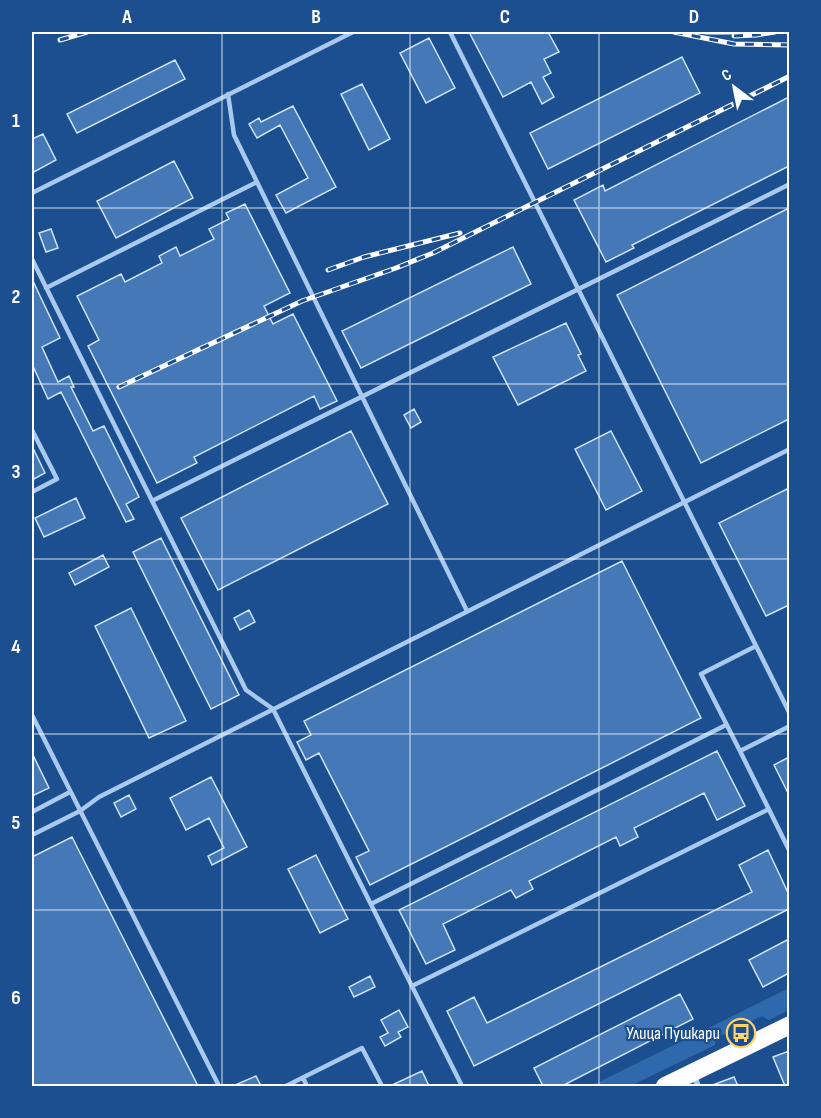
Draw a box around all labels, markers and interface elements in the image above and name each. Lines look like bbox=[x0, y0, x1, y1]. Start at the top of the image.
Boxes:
text: A bbox=[121, 5, 132, 29]
text: B bbox=[311, 5, 321, 29]
text: C bbox=[500, 5, 510, 29]
text: D bbox=[689, 5, 699, 29]
north arrow bbox=[704, 57, 764, 117]
text: С bbox=[718, 65, 735, 86]
text: 1 bbox=[12, 109, 20, 133]
text: 2 bbox=[12, 285, 20, 309]
text: 3 bbox=[12, 460, 21, 484]
text: 4 bbox=[11, 635, 21, 659]
text: 5 bbox=[12, 811, 21, 835]
text: 6 bbox=[11, 986, 21, 1010]
bus stop icon: Улица Пушкари bbox=[725, 1017, 757, 1049]
place label: Улица Пушкари bbox=[626, 1023, 720, 1044]

